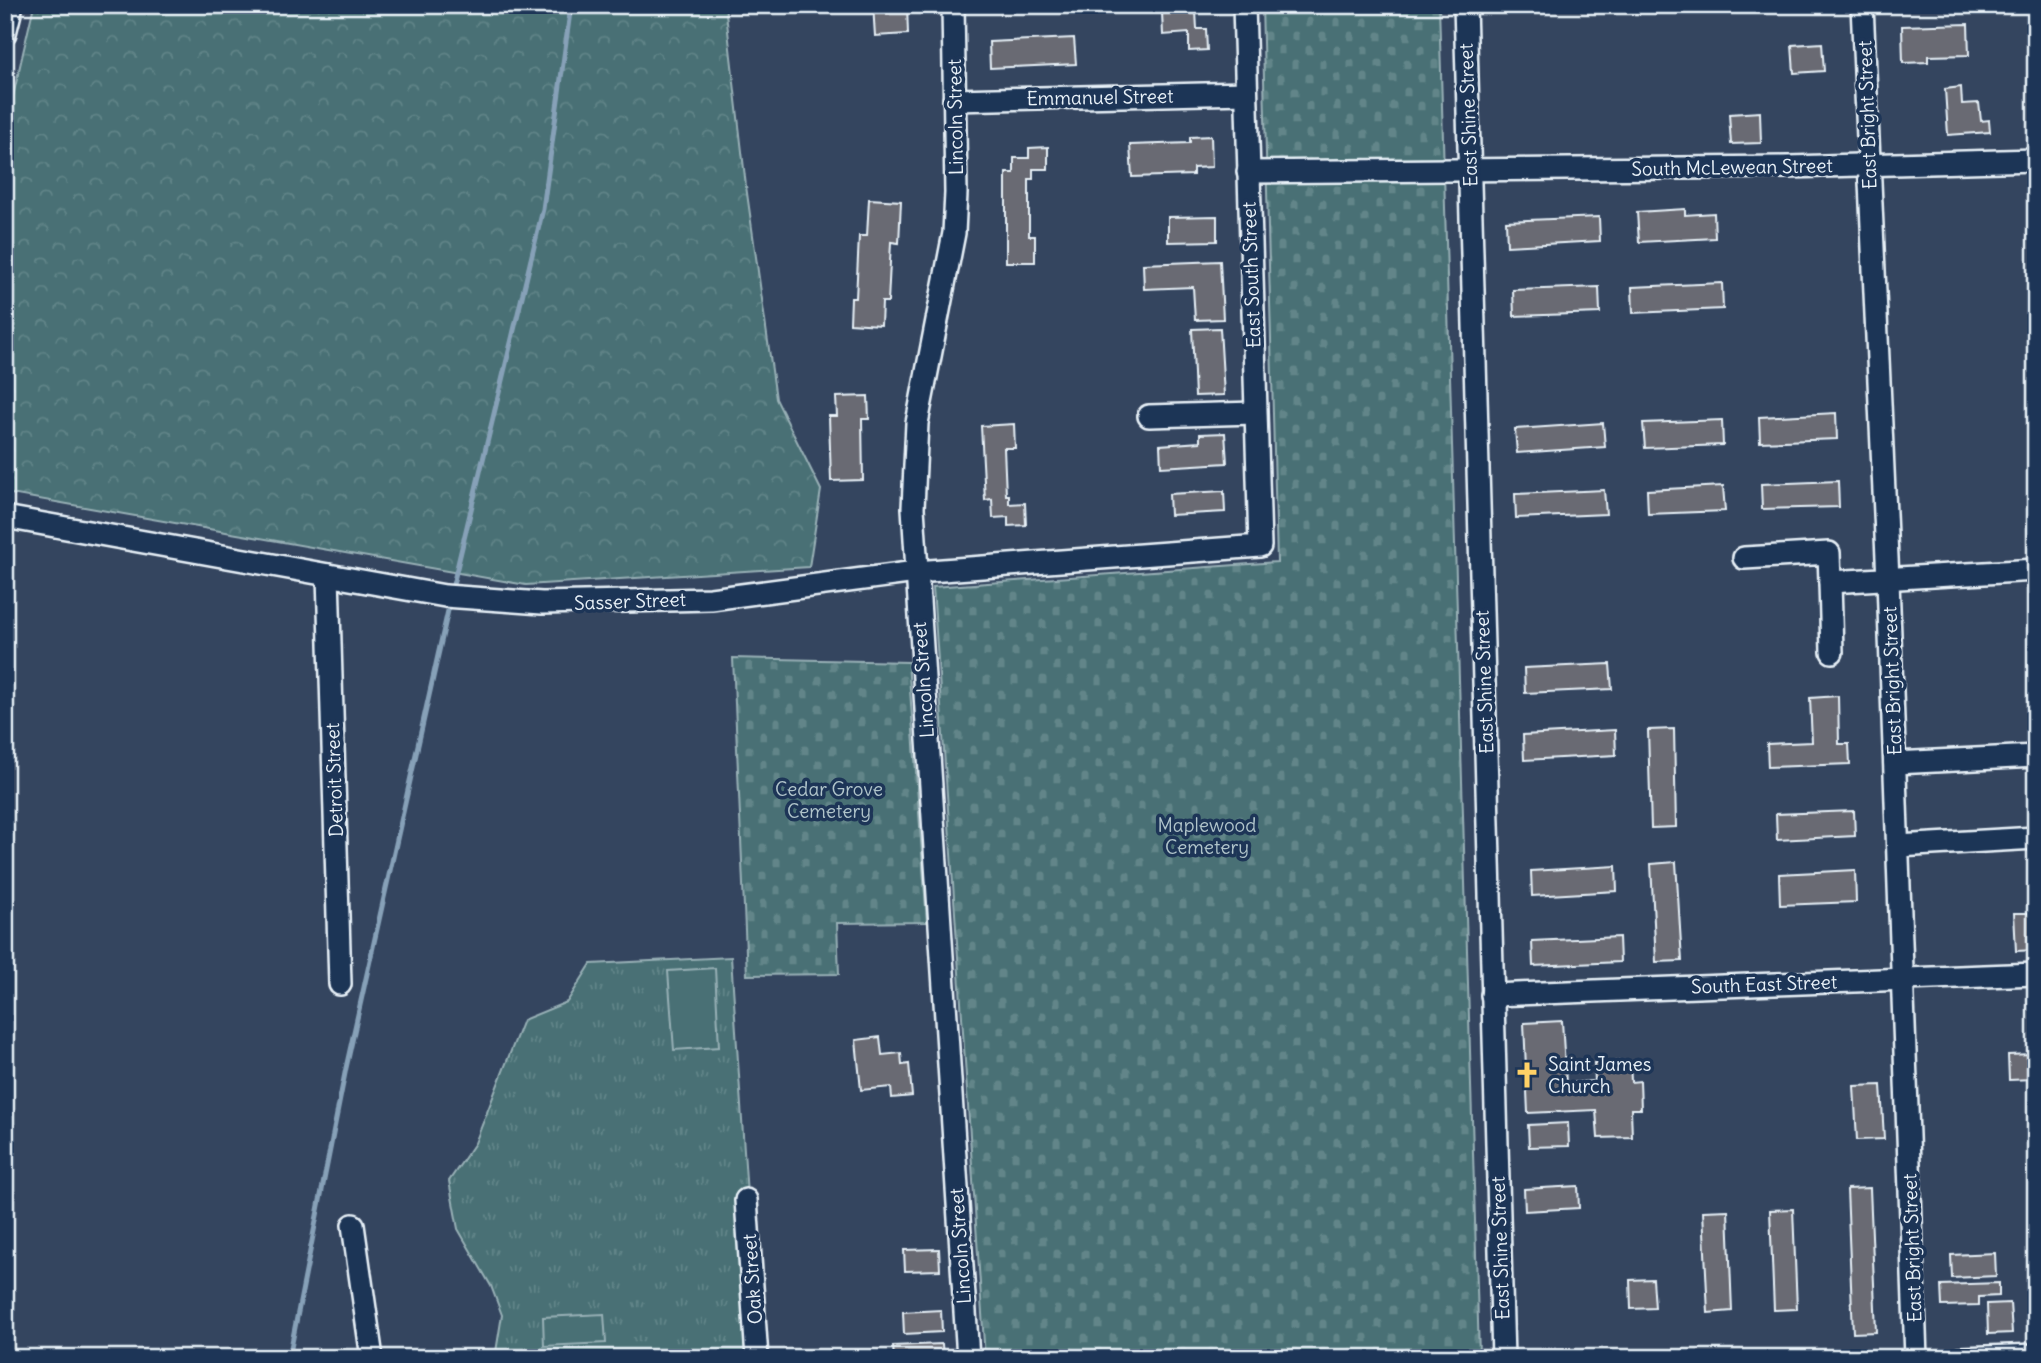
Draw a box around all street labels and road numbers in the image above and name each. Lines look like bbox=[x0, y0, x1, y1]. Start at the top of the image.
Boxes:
street label: East Bright Street bbox=[1852, 40, 1882, 190]
street label: East Shine Street bbox=[1454, 43, 1482, 187]
street label: Lincoln Street bbox=[942, 59, 968, 175]
street label: Emmanuel Street bbox=[1026, 84, 1174, 110]
street label: South McLewean Street bbox=[1631, 153, 1833, 181]
street label: East South Street bbox=[1236, 202, 1266, 348]
street label: Sasser Street bbox=[574, 587, 686, 615]
street label: East Bright Street bbox=[1877, 606, 1907, 756]
street label: East Shine Street bbox=[1470, 610, 1498, 754]
street label: Lincoln Street bbox=[907, 621, 939, 739]
street label: Detroit Street bbox=[320, 722, 348, 838]
street label: South East Street bbox=[1691, 969, 1837, 999]
street label: East Bright Street bbox=[1897, 1173, 1927, 1323]
street label: East Shine Street bbox=[1486, 1176, 1514, 1320]
street label: Lincoln Street bbox=[944, 1187, 976, 1305]
street label: Oak Street bbox=[737, 1233, 767, 1325]

